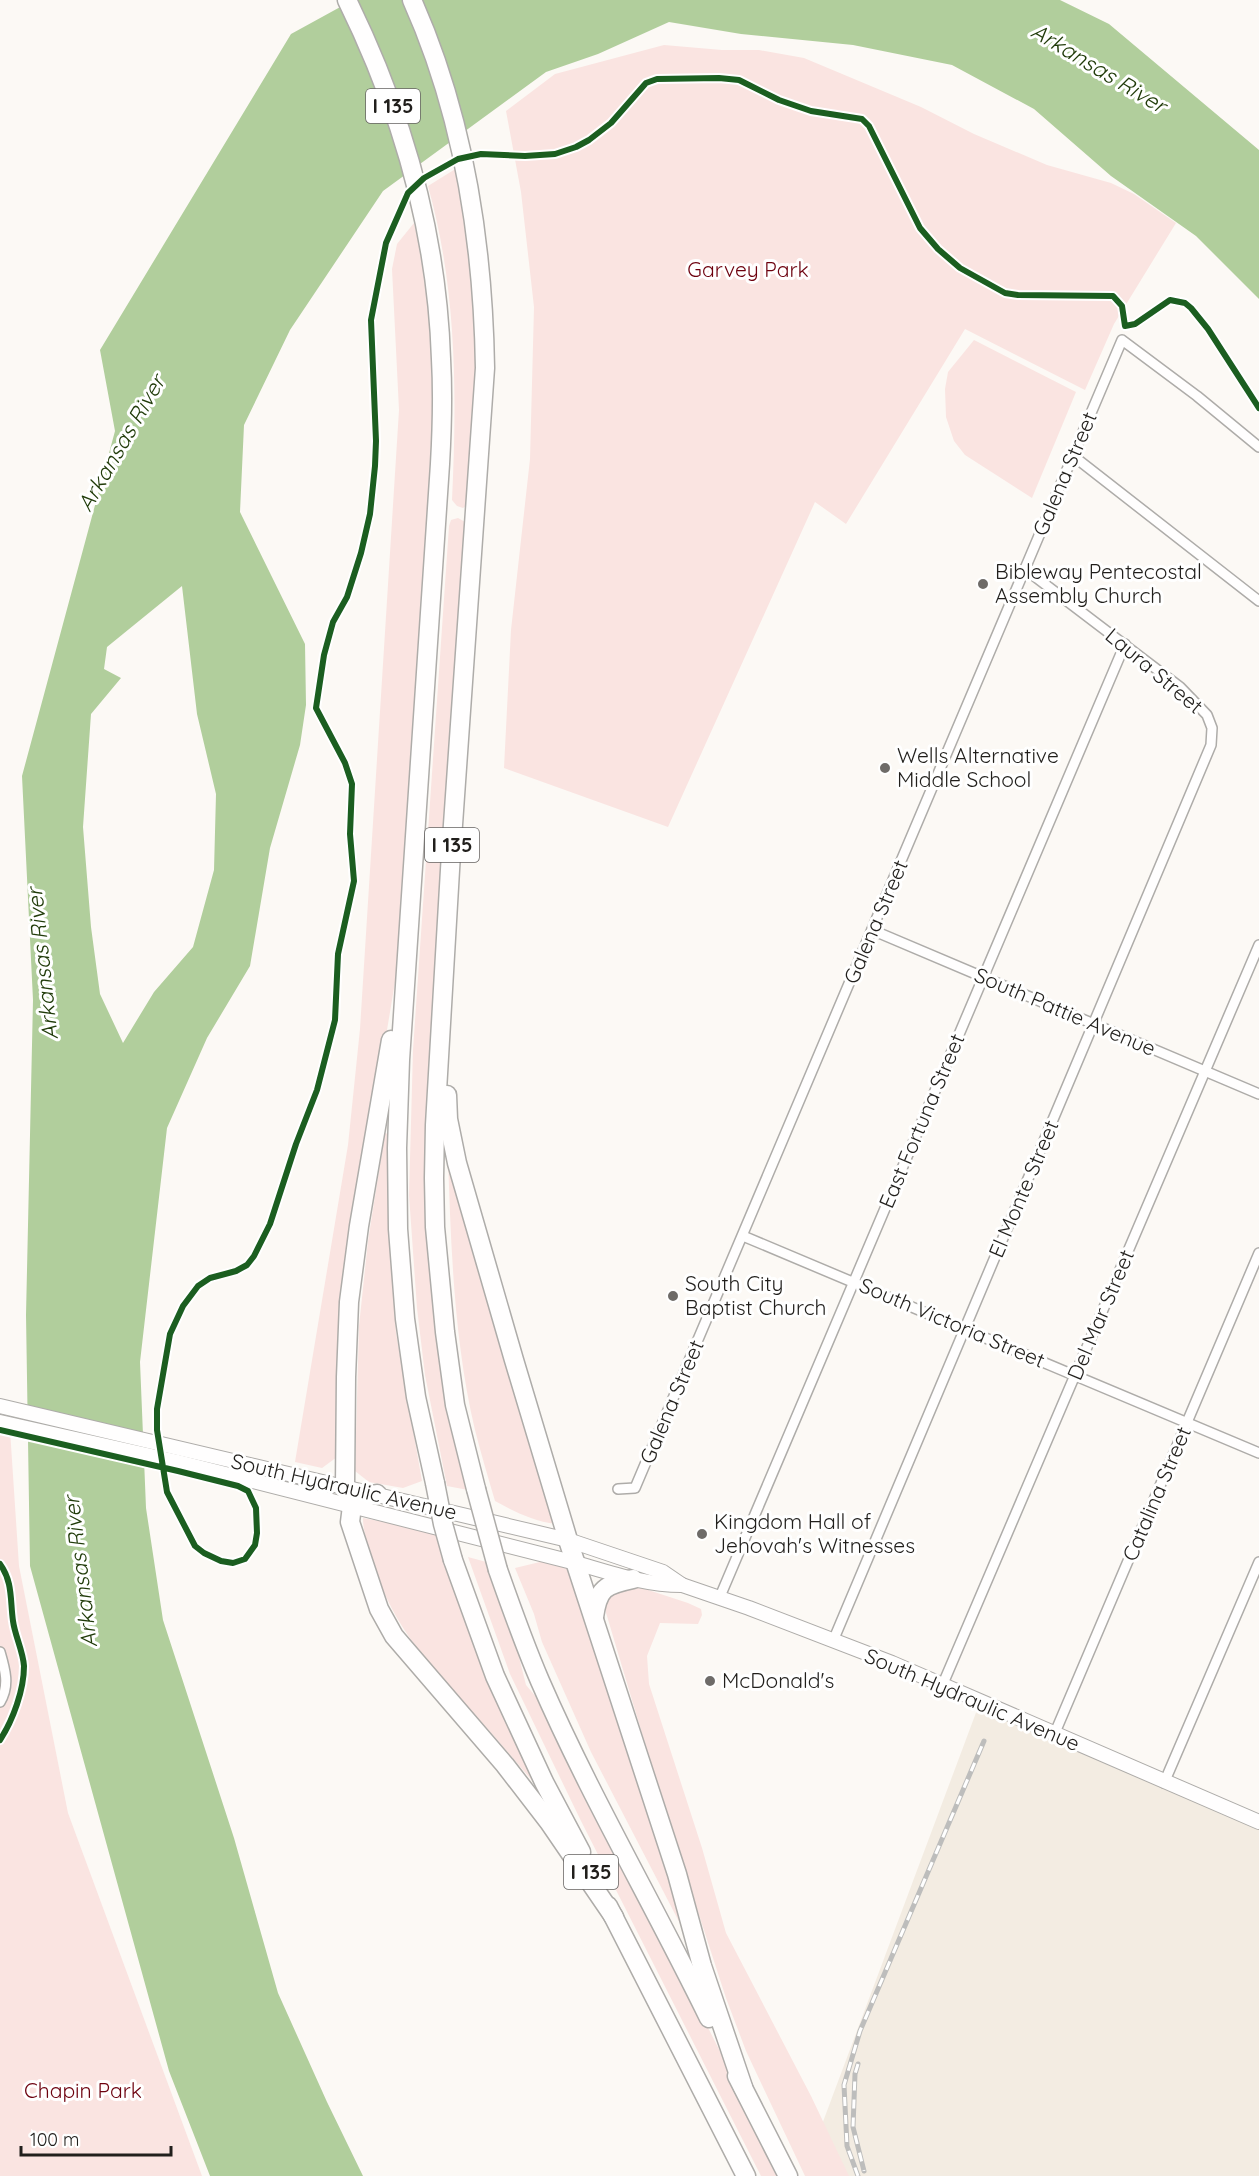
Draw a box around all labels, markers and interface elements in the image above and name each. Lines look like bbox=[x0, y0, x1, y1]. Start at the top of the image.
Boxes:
water label: Arkansas River bbox=[1026, 17, 1174, 121]
road number: I 135 bbox=[366, 89, 420, 123]
park label: Garvey Park bbox=[687, 256, 809, 282]
water label: Arkansas River bbox=[71, 368, 173, 516]
street label: Galena Street bbox=[1026, 408, 1102, 539]
place label: Bibleway Pentecostal Assembly Church bbox=[995, 558, 1202, 608]
marker: Bibleway Pentecostal Assembly Church bbox=[976, 577, 990, 591]
street label: Laura Street bbox=[1101, 622, 1209, 719]
place label: Wells Alternative Middle School bbox=[897, 742, 1059, 792]
marker: Wells Alternative Middle School bbox=[878, 761, 892, 775]
road number: I 135 bbox=[425, 828, 479, 862]
street label: Galena Street bbox=[837, 856, 913, 987]
water label: Arkansas River bbox=[20, 884, 64, 1041]
street label: South Pattie Avenue bbox=[971, 961, 1160, 1061]
street label: East Fortuna Street bbox=[873, 1030, 970, 1212]
street label: El Monte Street bbox=[982, 1116, 1064, 1261]
street label: Del Mar Street bbox=[1061, 1246, 1139, 1384]
place label: South City Baptist Church bbox=[685, 1270, 826, 1320]
street label: South Victoria Street bbox=[856, 1271, 1049, 1373]
marker: South City Baptist Church bbox=[666, 1289, 680, 1303]
street label: Galena Street bbox=[633, 1336, 709, 1467]
street label: Catalina Street bbox=[1116, 1422, 1196, 1565]
street label: South Hydraulic Avenue bbox=[229, 1447, 460, 1525]
water label: Arkansas River bbox=[57, 1492, 103, 1649]
place label: Kingdom Hall of Jehovah's Witnesses bbox=[714, 1508, 915, 1558]
marker: Kingdom Hall of Jehovah's Witnesses bbox=[695, 1527, 709, 1541]
street label: South Hydraulic Avenue bbox=[861, 1642, 1084, 1756]
place label: McDonald's bbox=[722, 1667, 834, 1693]
marker: McDonald's bbox=[703, 1674, 717, 1688]
road number: I 135 bbox=[564, 1855, 618, 1889]
park label: Chapin Park bbox=[24, 2077, 142, 2103]
scale bar bbox=[21, 2119, 171, 2157]
text: 100 m bbox=[30, 2128, 79, 2151]

